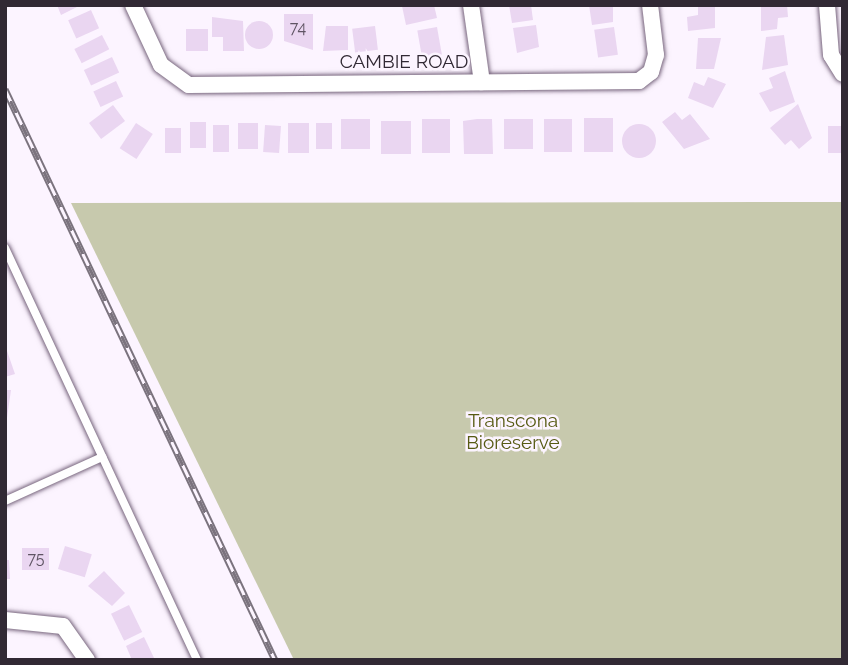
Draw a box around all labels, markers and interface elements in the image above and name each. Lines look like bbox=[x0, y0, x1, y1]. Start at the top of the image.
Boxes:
house number: 74 bbox=[290, 18, 306, 38]
street label: CAMBIE ROAD bbox=[340, 51, 468, 73]
park label: Transcona Bioreserve bbox=[466, 410, 560, 454]
house number: 75 bbox=[27, 549, 45, 569]

